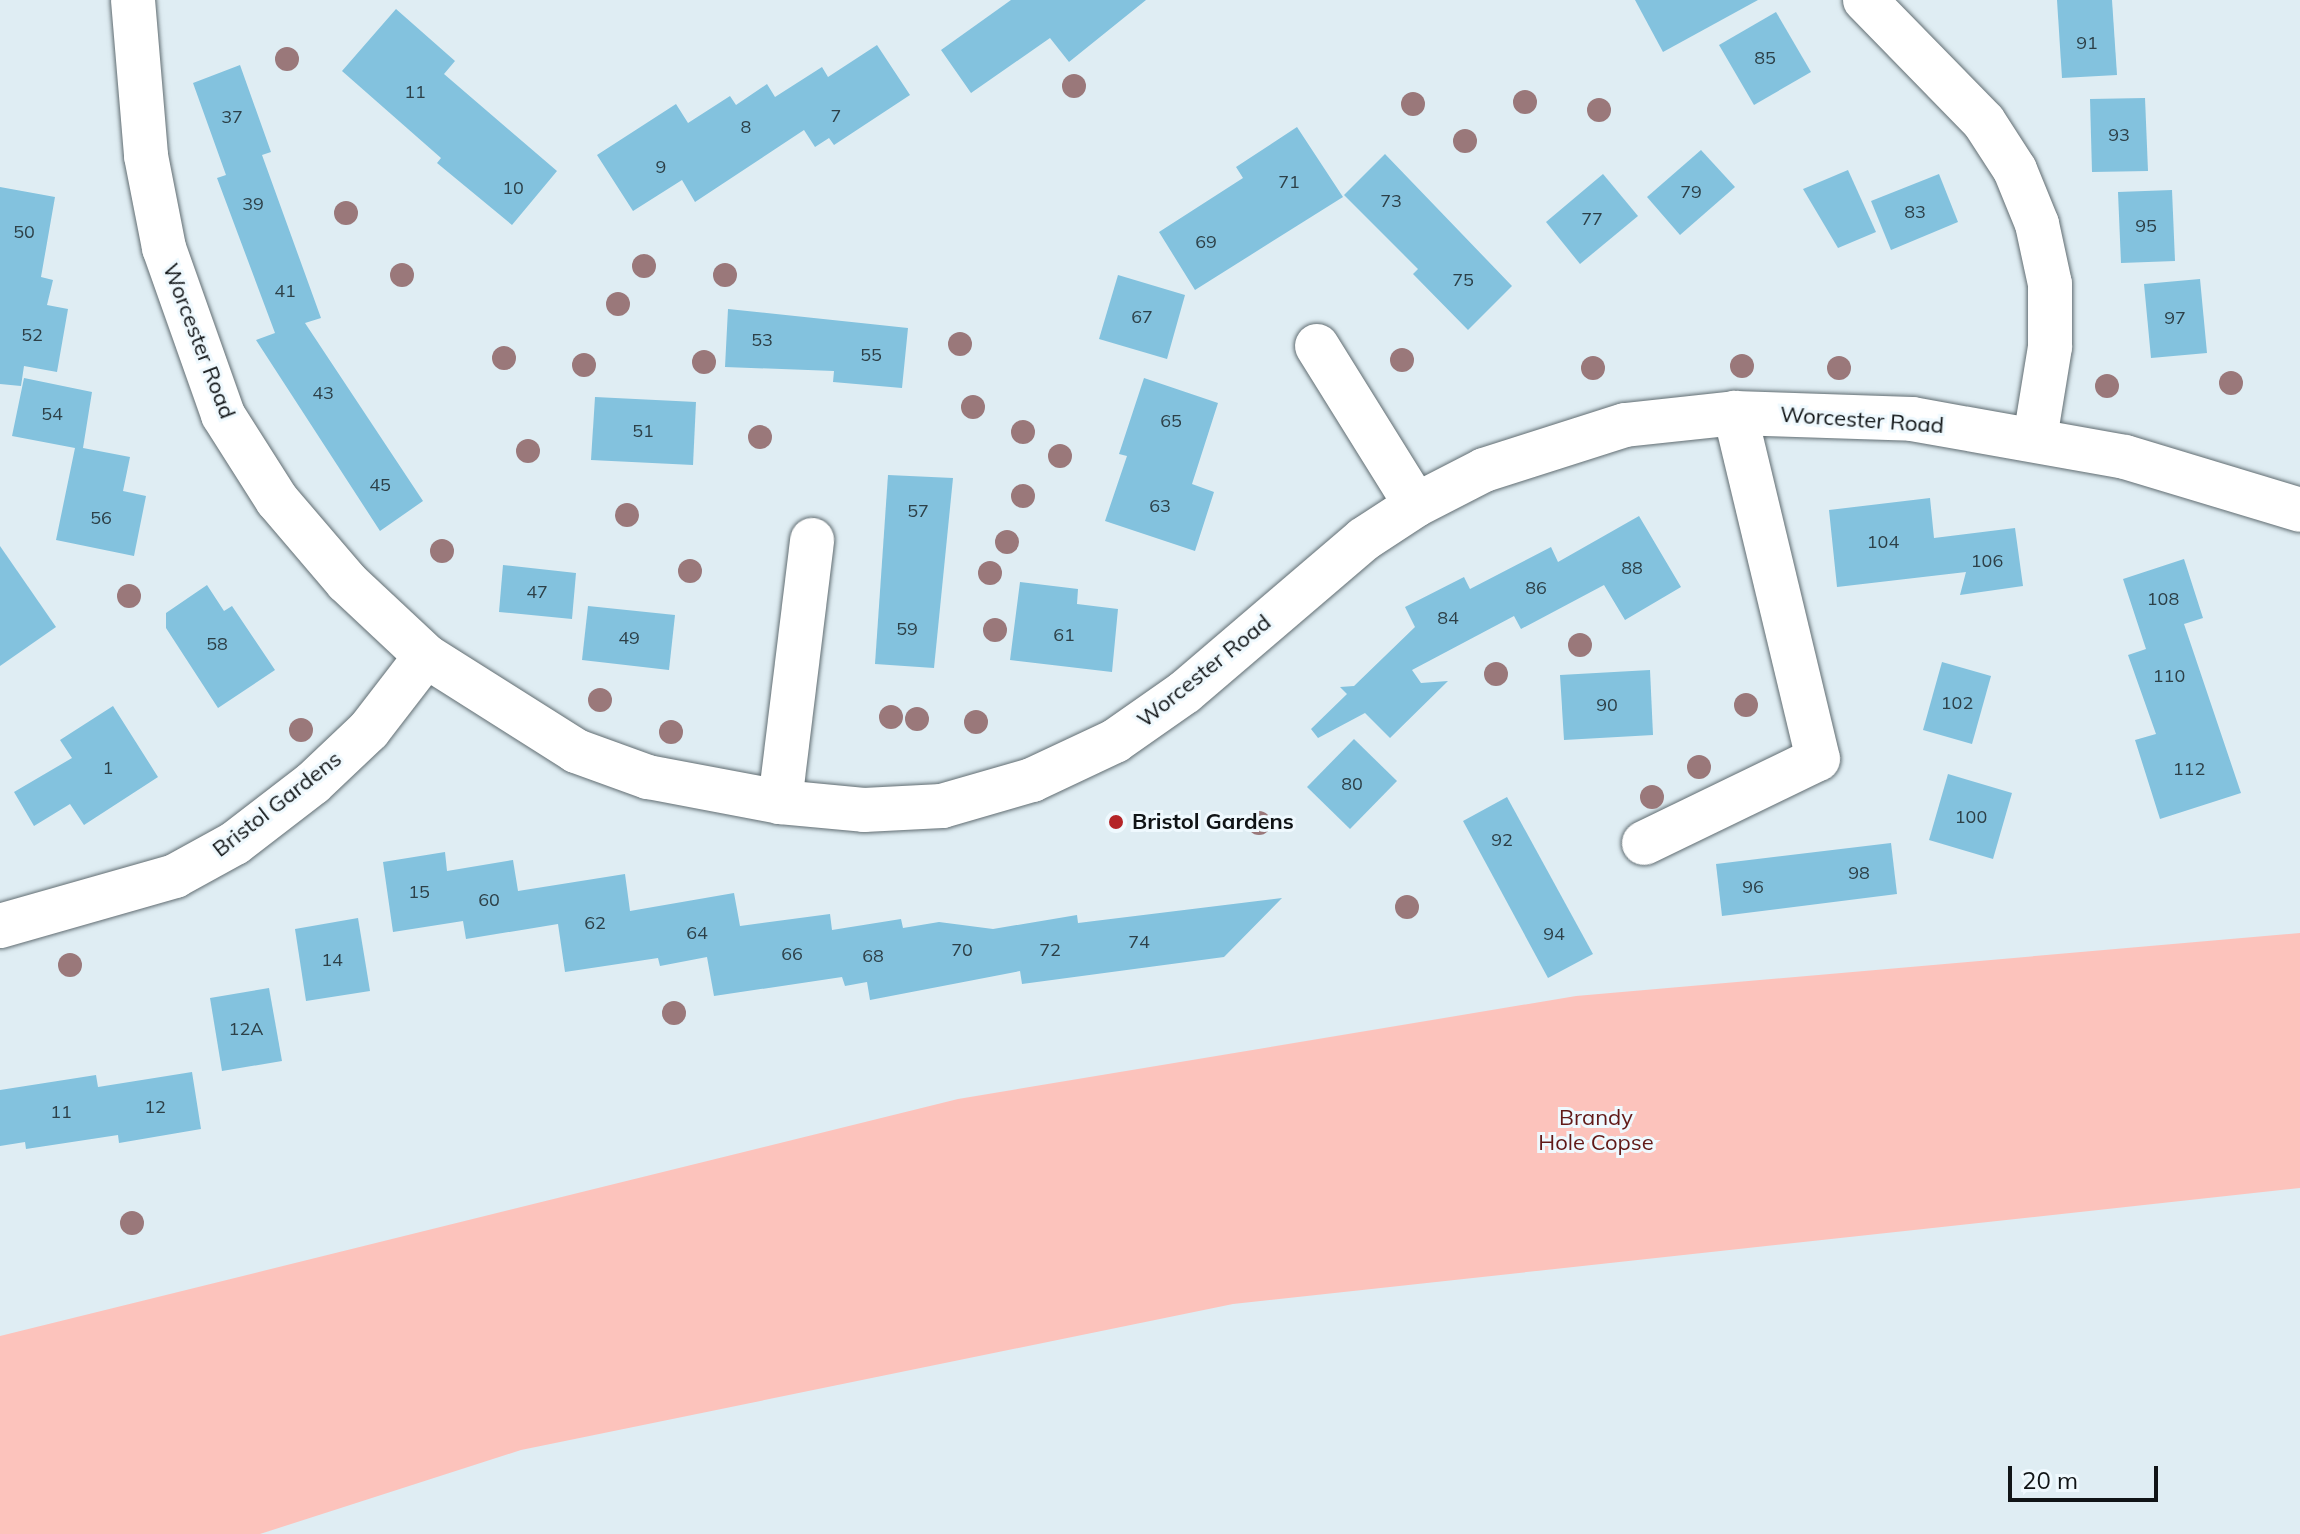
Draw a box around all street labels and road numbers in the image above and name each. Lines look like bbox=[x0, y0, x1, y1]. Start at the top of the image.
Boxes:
street label: Worcester Road bbox=[157, 260, 241, 422]
street label: Worcester Road bbox=[1779, 401, 1945, 439]
street label: Worcester Road bbox=[1132, 609, 1276, 733]
street label: Bristol Gardens bbox=[207, 746, 347, 862]

